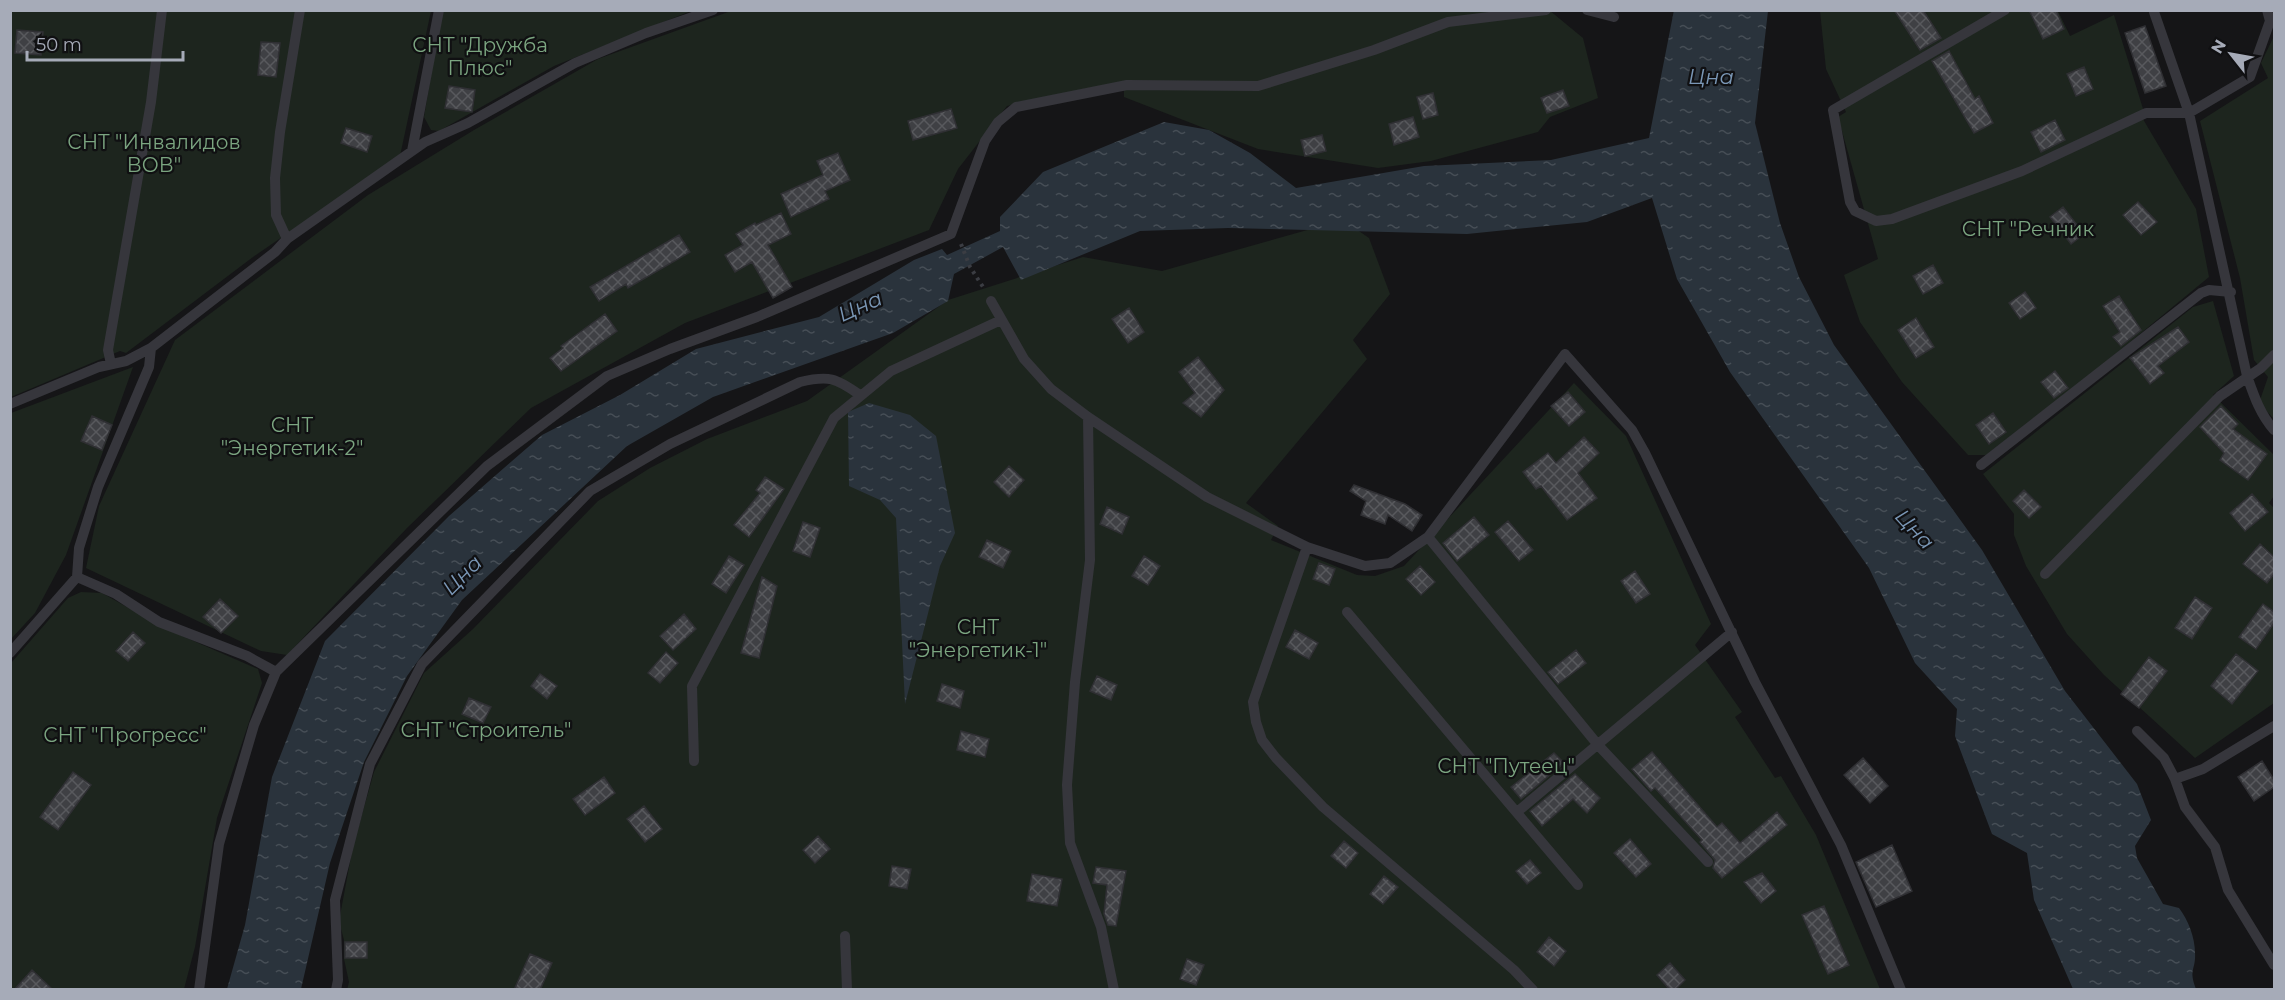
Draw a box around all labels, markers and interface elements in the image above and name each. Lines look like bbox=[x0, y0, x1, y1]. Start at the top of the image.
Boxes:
scale bar bbox=[27, 24, 183, 62]
north arrow bbox=[2201, 24, 2261, 84]
park label: СНТ "Дружба Плюс" bbox=[412, 33, 548, 80]
text: 50 m bbox=[36, 34, 82, 56]
text: N bbox=[2207, 36, 2230, 57]
water label: Цна bbox=[1688, 64, 1734, 89]
park label: СНТ "Инвалидов ВОВ" bbox=[67, 130, 241, 177]
park label: СНТ "Речник bbox=[1962, 217, 2095, 241]
water label: Цна bbox=[834, 285, 886, 327]
park label: СНТ "Энергетик-2" bbox=[221, 413, 363, 460]
water label: Цна bbox=[1890, 504, 1940, 554]
water label: Цна bbox=[437, 550, 487, 600]
park label: СНТ "Энергетик-1" bbox=[909, 615, 1047, 662]
park label: СНТ "Строитель" bbox=[400, 718, 572, 742]
park label: СНТ "Прогресс" bbox=[43, 723, 207, 747]
park label: СНТ "Путеец" bbox=[1437, 754, 1575, 778]

